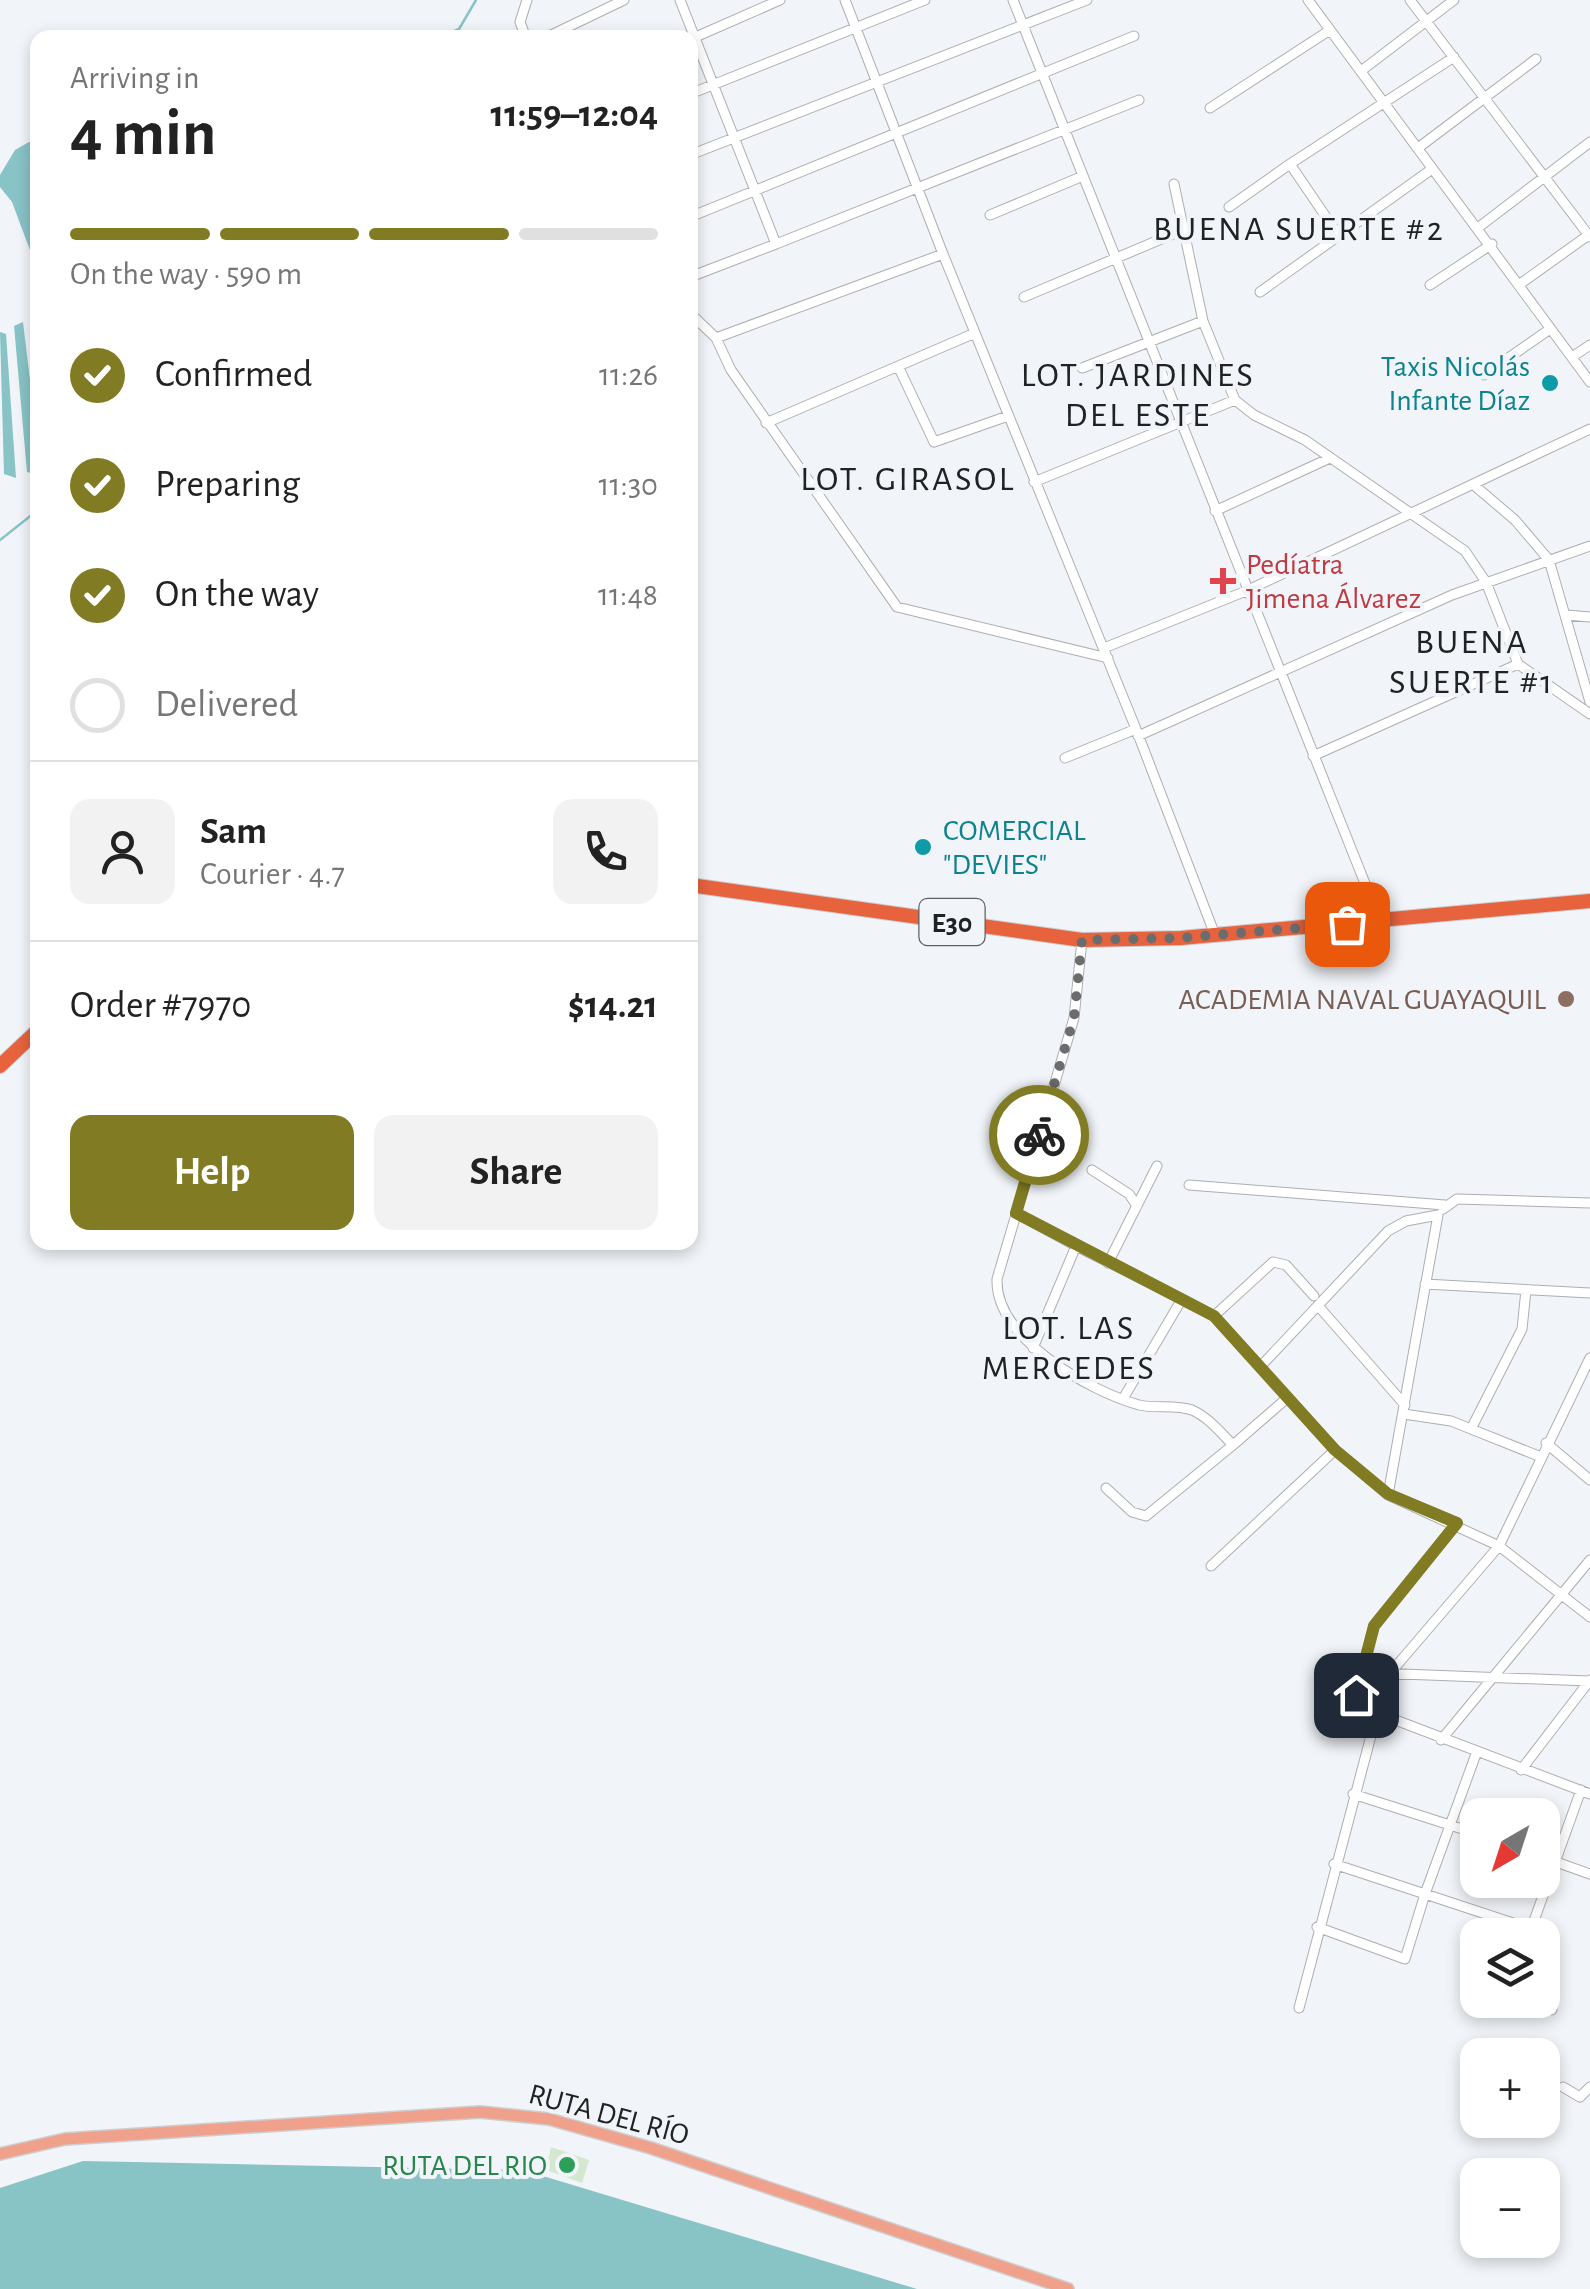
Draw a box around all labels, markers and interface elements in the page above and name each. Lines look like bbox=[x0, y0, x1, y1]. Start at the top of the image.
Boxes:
text: Arriving in bbox=[70, 62, 199, 94]
text: 11:59–12:04 bbox=[490, 96, 658, 134]
text: 4 min bbox=[70, 102, 216, 167]
district label: BUENA SUERTE #2 bbox=[1153, 212, 1445, 247]
text: On the way · 590 m bbox=[70, 258, 302, 290]
icon: check bbox=[70, 348, 125, 403]
place label: Taxis Nicolás Infante Díaz bbox=[1381, 352, 1530, 416]
text: Confirmed bbox=[155, 356, 312, 394]
district label: LOT. JARDINES DEL ESTE bbox=[1021, 358, 1255, 433]
text: 11:26 bbox=[599, 359, 658, 391]
marker: Taxis Nicolás Infante Díaz bbox=[1539, 372, 1561, 394]
icon: check bbox=[70, 458, 125, 513]
district label: LOT. GIRASOL bbox=[800, 462, 1016, 497]
text: Preparing bbox=[155, 466, 300, 504]
text: 11:30 bbox=[599, 469, 658, 501]
place label: Pedíatra Jimena Álvarez bbox=[1246, 550, 1421, 614]
icon: check bbox=[70, 568, 125, 623]
marker: Pedíatra Jimena Álvarez bbox=[1210, 568, 1236, 594]
text: On the way bbox=[155, 576, 319, 614]
text: 11:48 bbox=[598, 579, 658, 611]
district label: BUENA SUERTE #1 bbox=[1389, 625, 1555, 700]
text: Delivered bbox=[155, 686, 298, 724]
button: person bbox=[70, 799, 175, 904]
button: phone bbox=[553, 799, 658, 904]
text: Sam bbox=[200, 813, 267, 851]
place label: COMERCIAL "DEVIES" bbox=[943, 816, 1086, 880]
marker: COMERCIAL "DEVIES" bbox=[912, 836, 934, 858]
text: Courier · 4.7 bbox=[200, 858, 345, 890]
pin bbox=[1305, 882, 1390, 967]
icon: bag bbox=[1320, 897, 1375, 952]
road number: E30 bbox=[920, 899, 984, 945]
place label: ACADEMIA NAVAL GUAYAQUIL bbox=[1178, 985, 1547, 1015]
text: Order #7970 bbox=[70, 987, 251, 1025]
text: $14.21 bbox=[568, 987, 658, 1025]
marker: ACADEMIA NAVAL GUAYAQUIL bbox=[1555, 988, 1577, 1010]
courier bbox=[989, 1085, 1089, 1185]
icon: bike bbox=[1012, 1108, 1067, 1163]
button: Help bbox=[70, 1115, 354, 1230]
button: Share bbox=[374, 1115, 658, 1230]
district label: LOT. LAS MERCEDES bbox=[982, 1311, 1156, 1386]
pin bbox=[1314, 1653, 1399, 1738]
icon: home bbox=[1329, 1668, 1384, 1723]
north arrow bbox=[1460, 1798, 1560, 1898]
map controls bbox=[1460, 1798, 1560, 2258]
button: layers bbox=[1460, 1918, 1560, 2018]
button: + bbox=[1460, 2038, 1560, 2138]
street label: RUTA DEL RÍO bbox=[525, 2077, 693, 2151]
place label: RUTA DEL RIO bbox=[382, 2151, 547, 2181]
marker: RUTA DEL RIO bbox=[556, 2154, 578, 2176]
button: − bbox=[1460, 2158, 1560, 2258]

